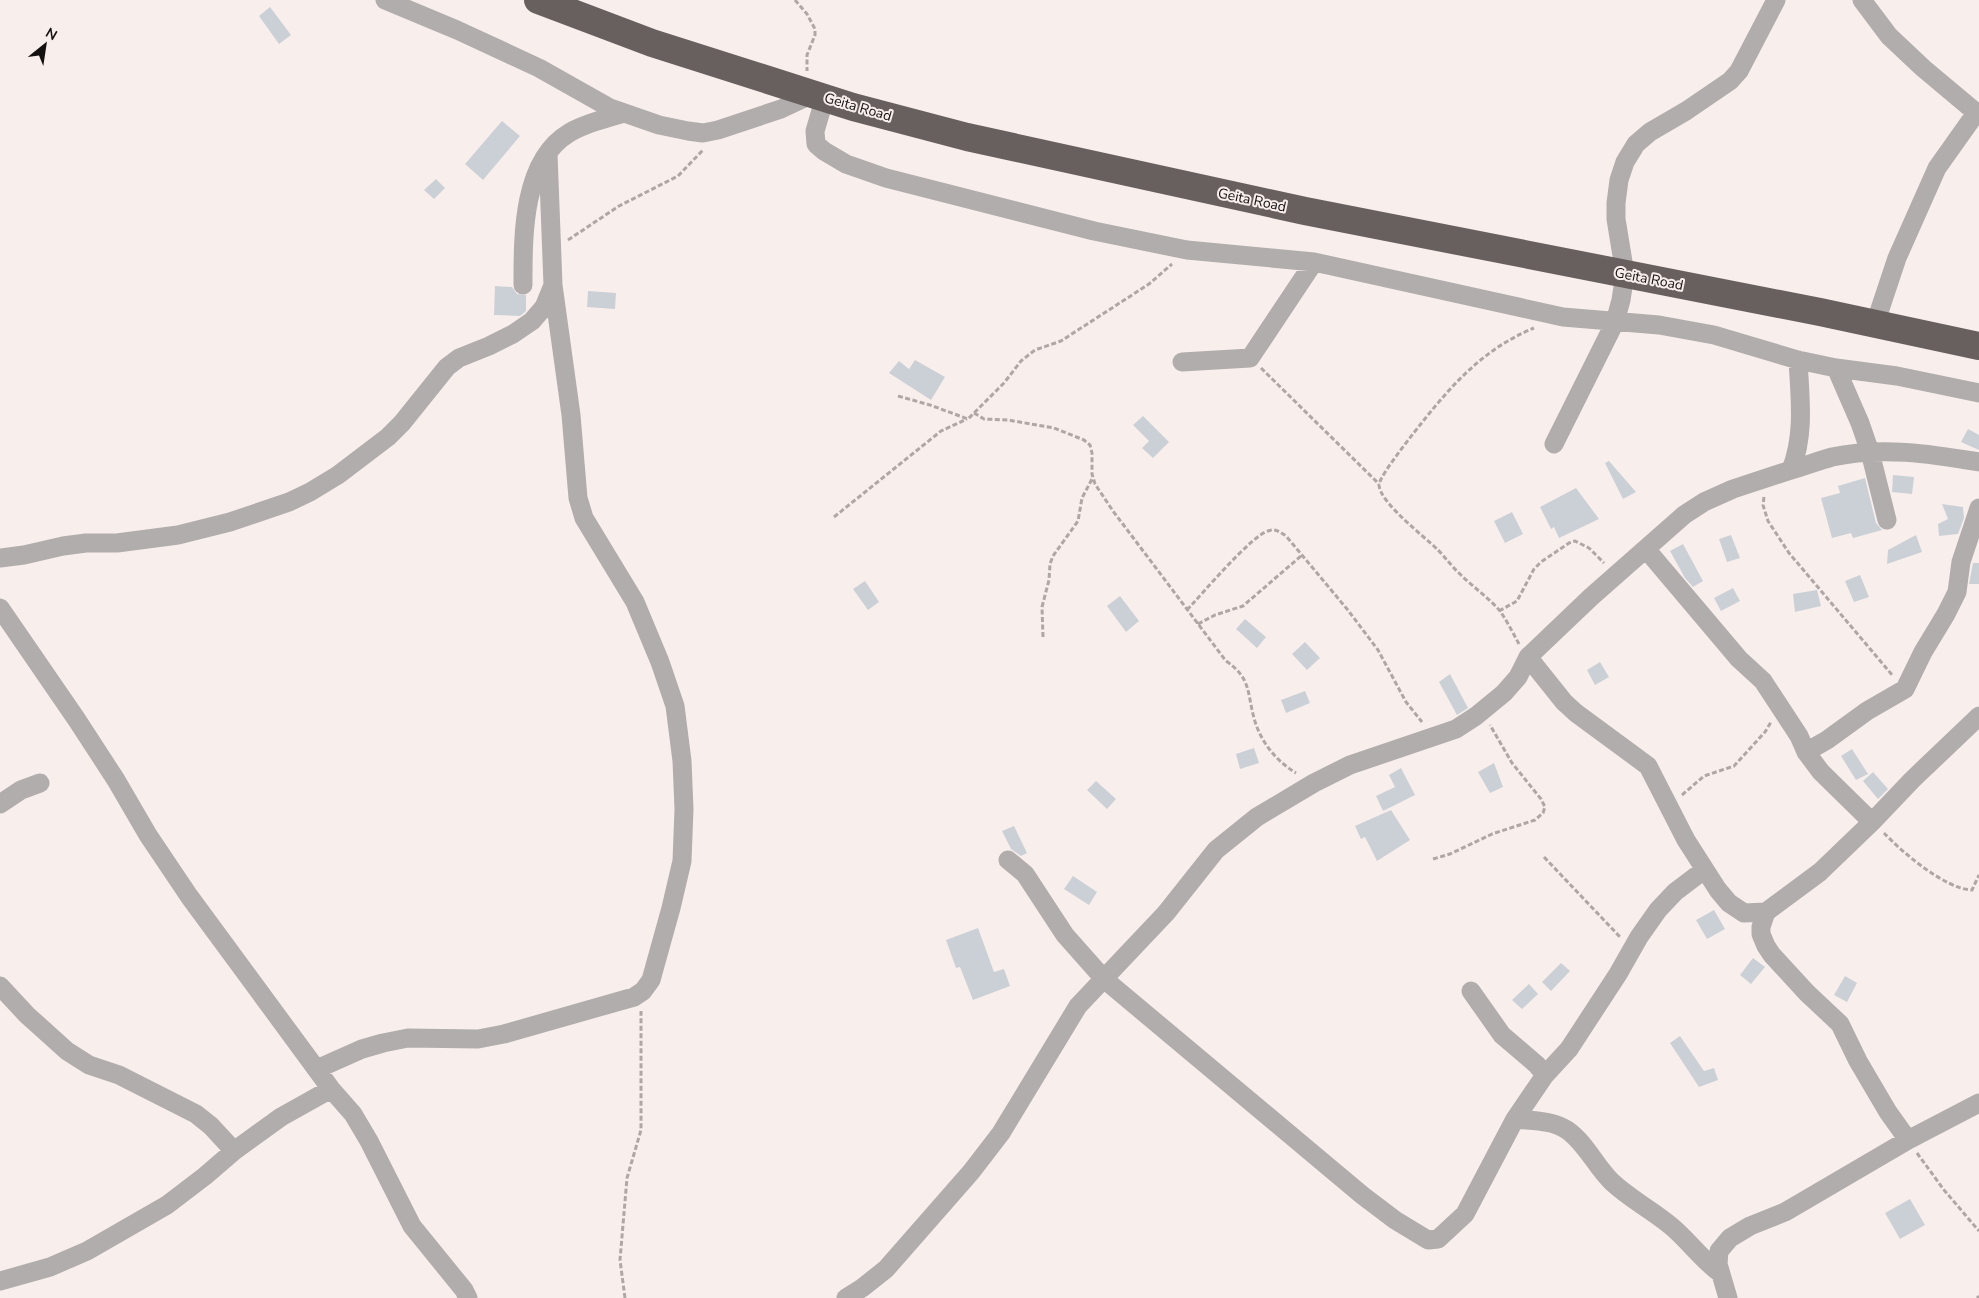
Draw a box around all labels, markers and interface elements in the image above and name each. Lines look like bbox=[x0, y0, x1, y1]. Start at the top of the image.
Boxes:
north arrow bbox=[20, 20, 70, 70]
text: N bbox=[42, 23, 61, 45]
street label: Geita Road bbox=[822, 88, 894, 126]
street label: Geita Road bbox=[1216, 183, 1288, 217]
street label: Geita Road bbox=[1613, 263, 1685, 295]

